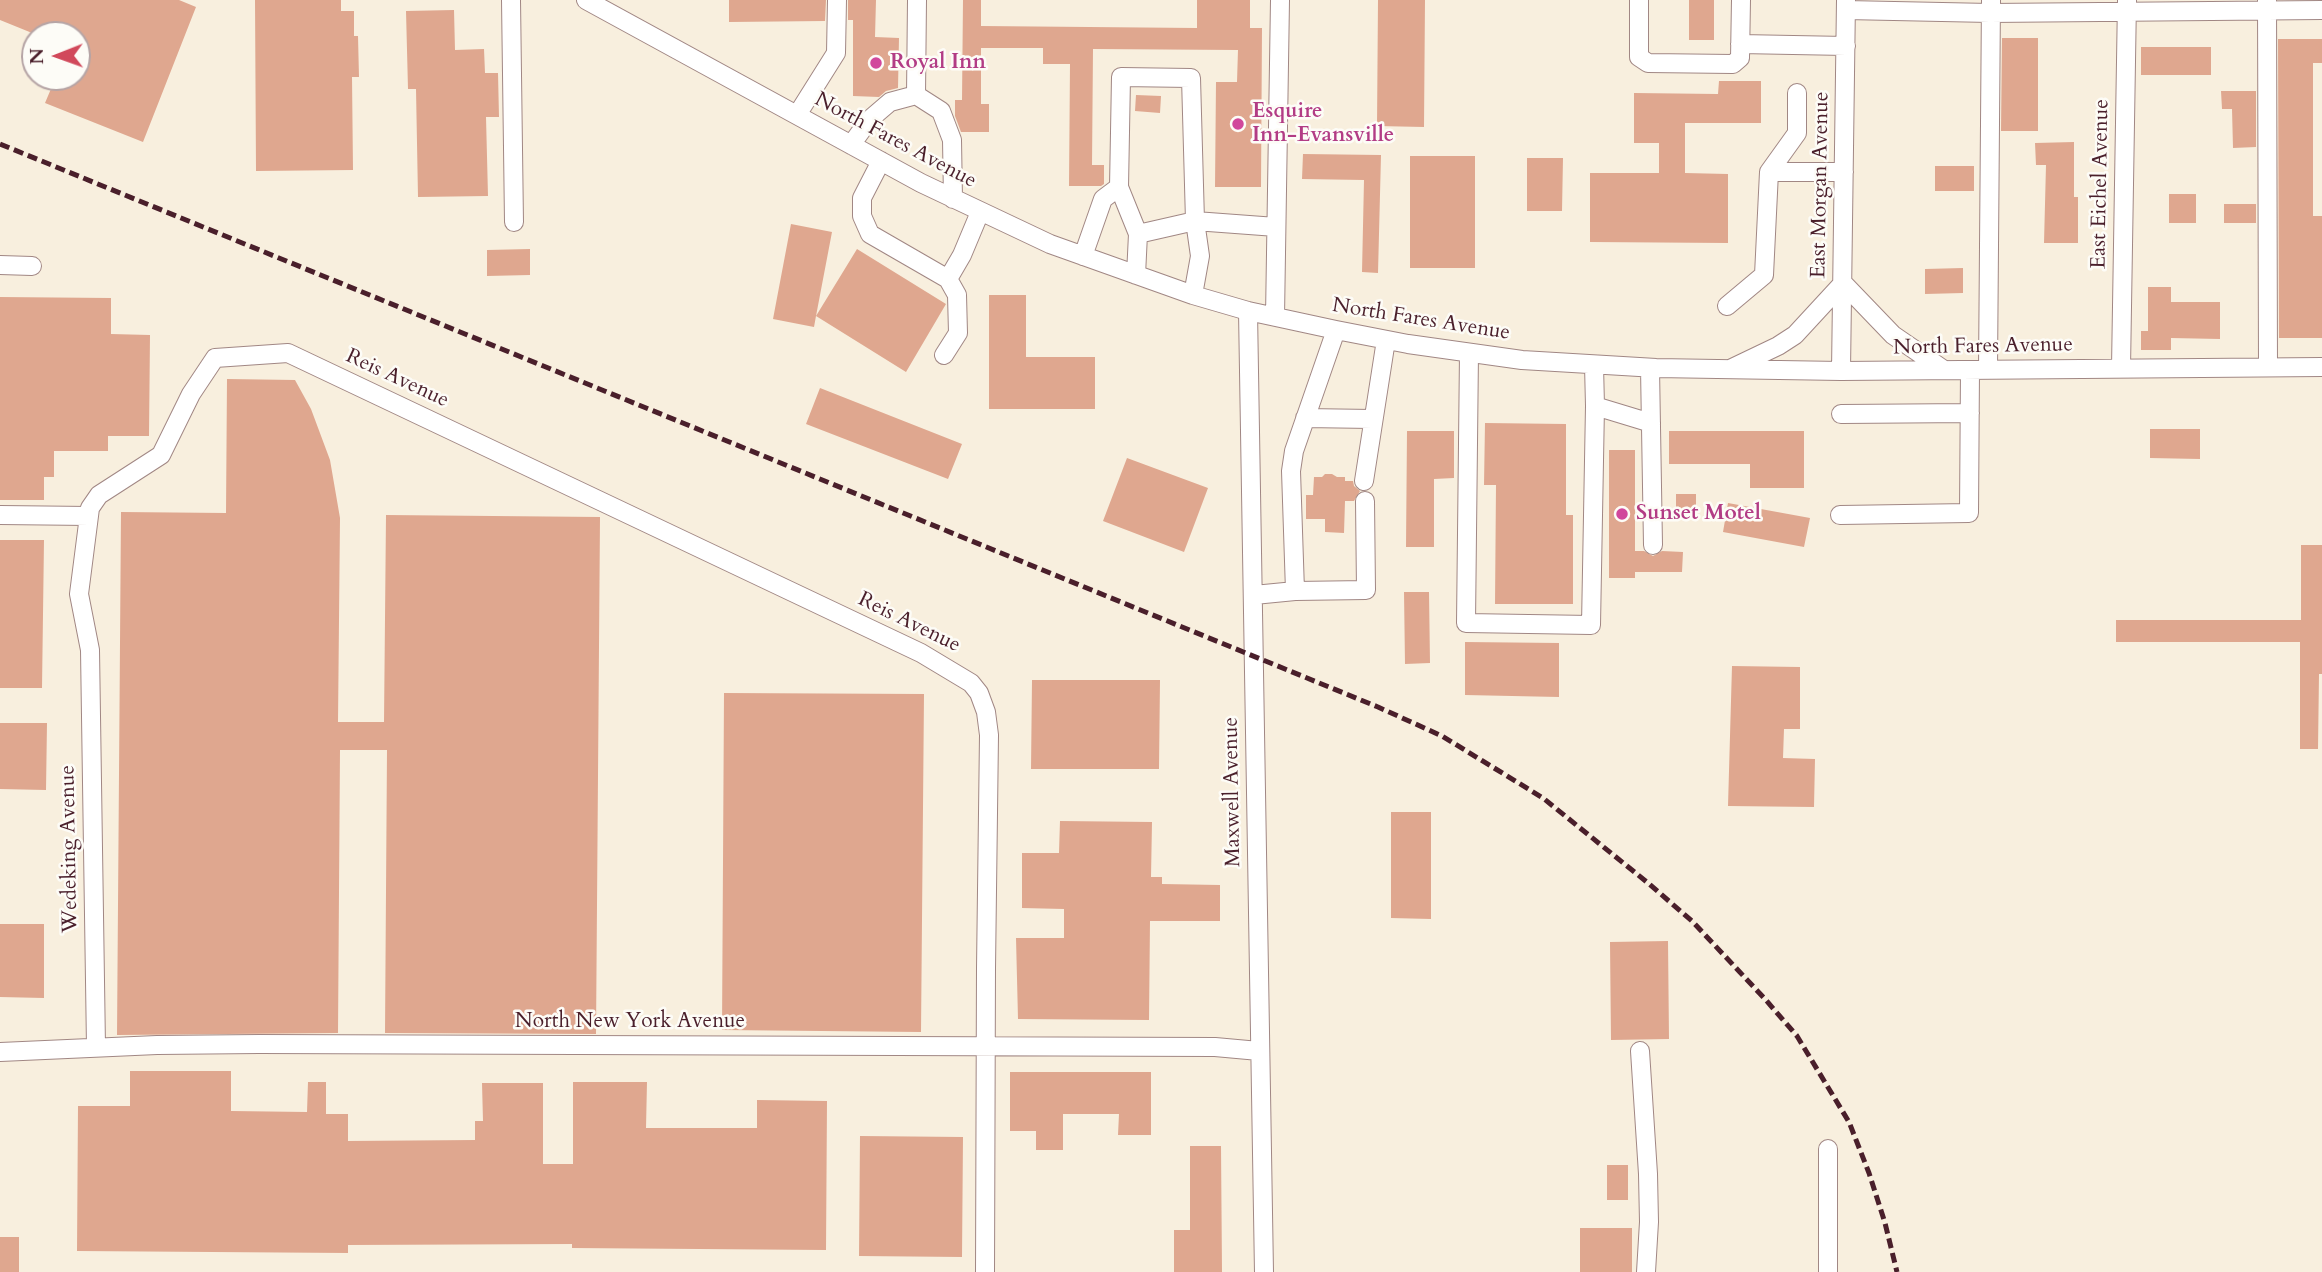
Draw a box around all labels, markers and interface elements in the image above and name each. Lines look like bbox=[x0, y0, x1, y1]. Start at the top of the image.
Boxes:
north arrow bbox=[21, 21, 91, 91]
text: N bbox=[24, 48, 50, 65]
place label: Royal Inn bbox=[890, 50, 986, 76]
marker: Royal Inn bbox=[868, 55, 884, 71]
street label: North Fares Avenue bbox=[810, 88, 980, 194]
street label: East Morgan Avenue bbox=[1807, 91, 1835, 279]
place label: Esquire Inn-Evansville bbox=[1252, 99, 1394, 149]
street label: East Eichel Avenue bbox=[2087, 99, 2115, 269]
marker: Esquire Inn-Evansville bbox=[1230, 116, 1246, 132]
street label: North Fares Avenue bbox=[1330, 293, 1512, 347]
street label: North Fares Avenue bbox=[1893, 333, 2073, 361]
street label: Reis Avenue bbox=[341, 344, 453, 414]
place label: Sunset Motel bbox=[1636, 501, 1761, 527]
marker: Sunset Motel bbox=[1614, 506, 1630, 522]
street label: Reis Avenue bbox=[854, 587, 964, 659]
street label: Maxwell Avenue bbox=[1219, 717, 1247, 867]
street label: Wedeking Avenue bbox=[56, 765, 84, 933]
street label: North New York Avenue bbox=[515, 1009, 745, 1035]

